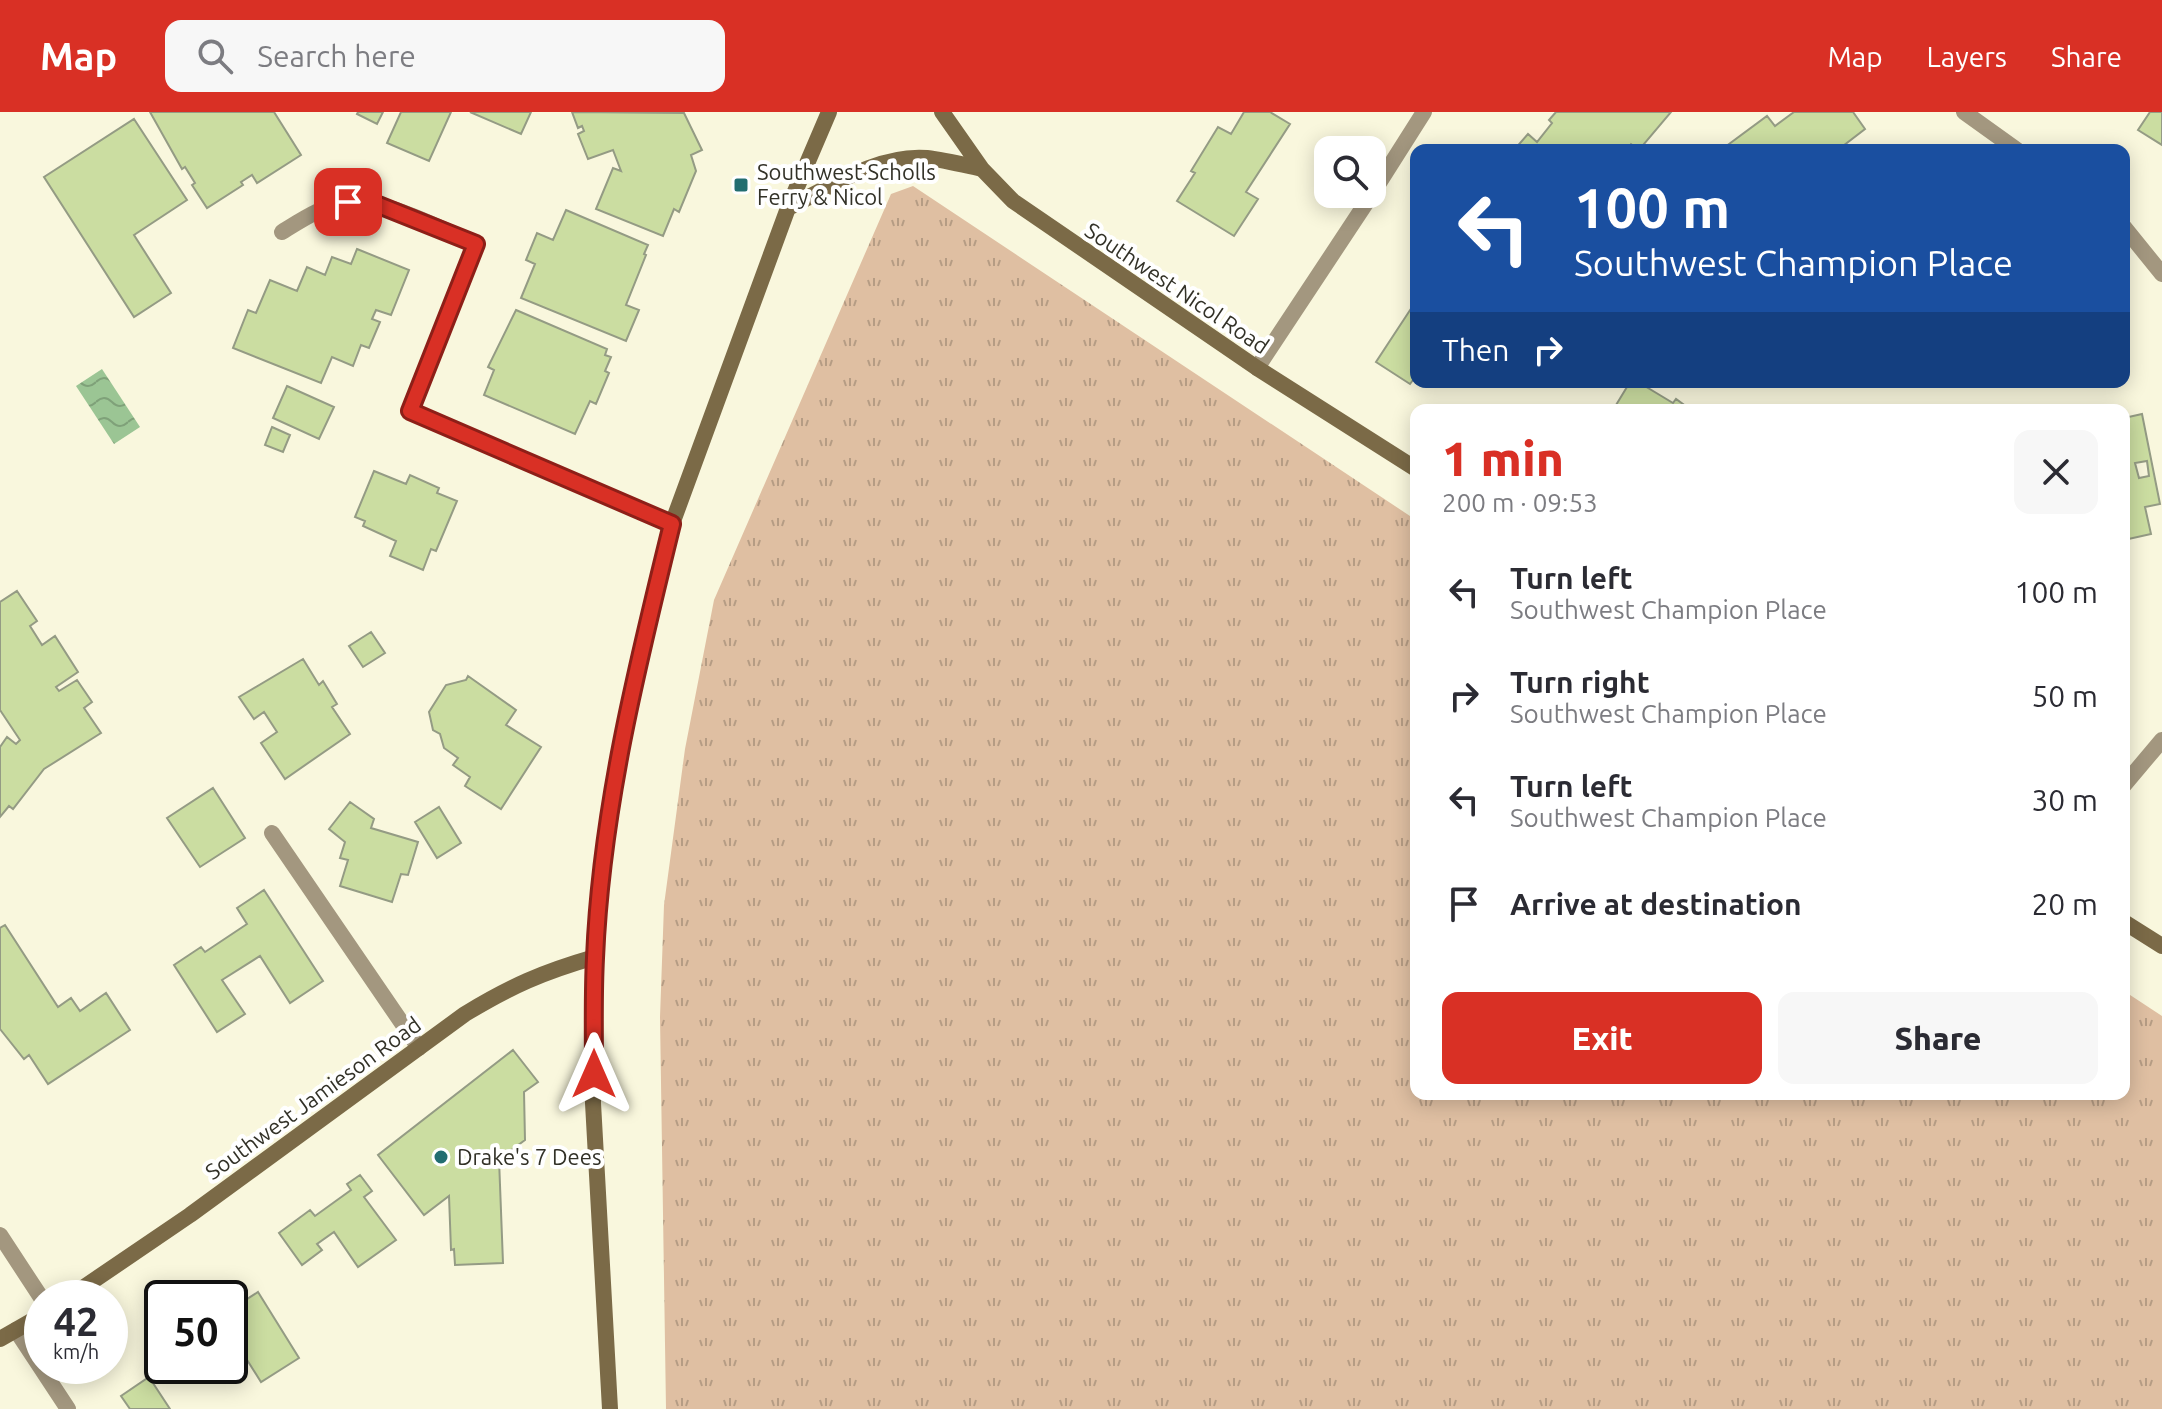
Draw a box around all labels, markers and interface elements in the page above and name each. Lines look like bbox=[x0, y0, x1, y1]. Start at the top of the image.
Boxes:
search box bbox=[165, 20, 725, 92]
icon: search bbox=[193, 34, 237, 78]
text: Map bbox=[40, 35, 117, 77]
text: Search here bbox=[257, 39, 416, 73]
text: Map bbox=[1827, 41, 1883, 72]
text: Layers bbox=[1927, 41, 2007, 72]
text: Share bbox=[2051, 41, 2122, 72]
map controls bbox=[1314, 136, 1386, 208]
button: search bbox=[1314, 136, 1386, 208]
place label: Southwest Scholls Ferry & Nicol bbox=[757, 159, 936, 209]
pin bbox=[314, 168, 382, 236]
marker: Southwest Scholls Ferry & Nicol bbox=[732, 176, 750, 194]
icon: left bbox=[1442, 176, 1546, 280]
text: 100 m bbox=[1574, 176, 1730, 239]
icon: arrive bbox=[326, 180, 370, 224]
street label: Southwest Nicol Road bbox=[1081, 217, 1274, 358]
text: Southwest Champion Place bbox=[1574, 242, 2013, 283]
icon: right bbox=[1526, 328, 1570, 372]
text: Then bbox=[1442, 333, 1510, 367]
button: close bbox=[2014, 430, 2098, 514]
text: 1 min bbox=[1442, 431, 1564, 485]
text: 200 m · 09:53 bbox=[1442, 488, 1598, 517]
text: Turn left bbox=[1510, 561, 1632, 595]
icon: left bbox=[1442, 570, 1486, 614]
text: 100 m bbox=[2014, 575, 2098, 609]
text: Southwest Champion Place bbox=[1510, 595, 1827, 624]
text: Turn right bbox=[1510, 665, 1650, 699]
icon: right bbox=[1442, 674, 1486, 718]
text: 50 m bbox=[2031, 679, 2098, 713]
text: Southwest Champion Place bbox=[1510, 699, 1827, 728]
text: Turn left bbox=[1510, 769, 1632, 803]
icon: left bbox=[1442, 778, 1486, 822]
text: 30 m bbox=[2031, 783, 2098, 817]
text: Southwest Champion Place bbox=[1510, 803, 1827, 832]
icon: arrive bbox=[1442, 882, 1486, 926]
text: Arrive at destination bbox=[1510, 887, 1802, 921]
text: 20 m bbox=[2031, 887, 2098, 921]
button: Exit bbox=[1442, 992, 1762, 1084]
button: Share bbox=[1778, 992, 2098, 1084]
street label: Southwest Jamieson Road bbox=[200, 1011, 425, 1184]
position arrow bbox=[552, 1032, 636, 1116]
place label: Drake's 7 Dees bbox=[457, 1144, 601, 1169]
marker: Drake's 7 Dees bbox=[432, 1148, 450, 1166]
speed limit sign: 50 bbox=[144, 1280, 248, 1384]
text: 42 bbox=[53, 1299, 99, 1344]
text: km/h bbox=[53, 1340, 99, 1363]

